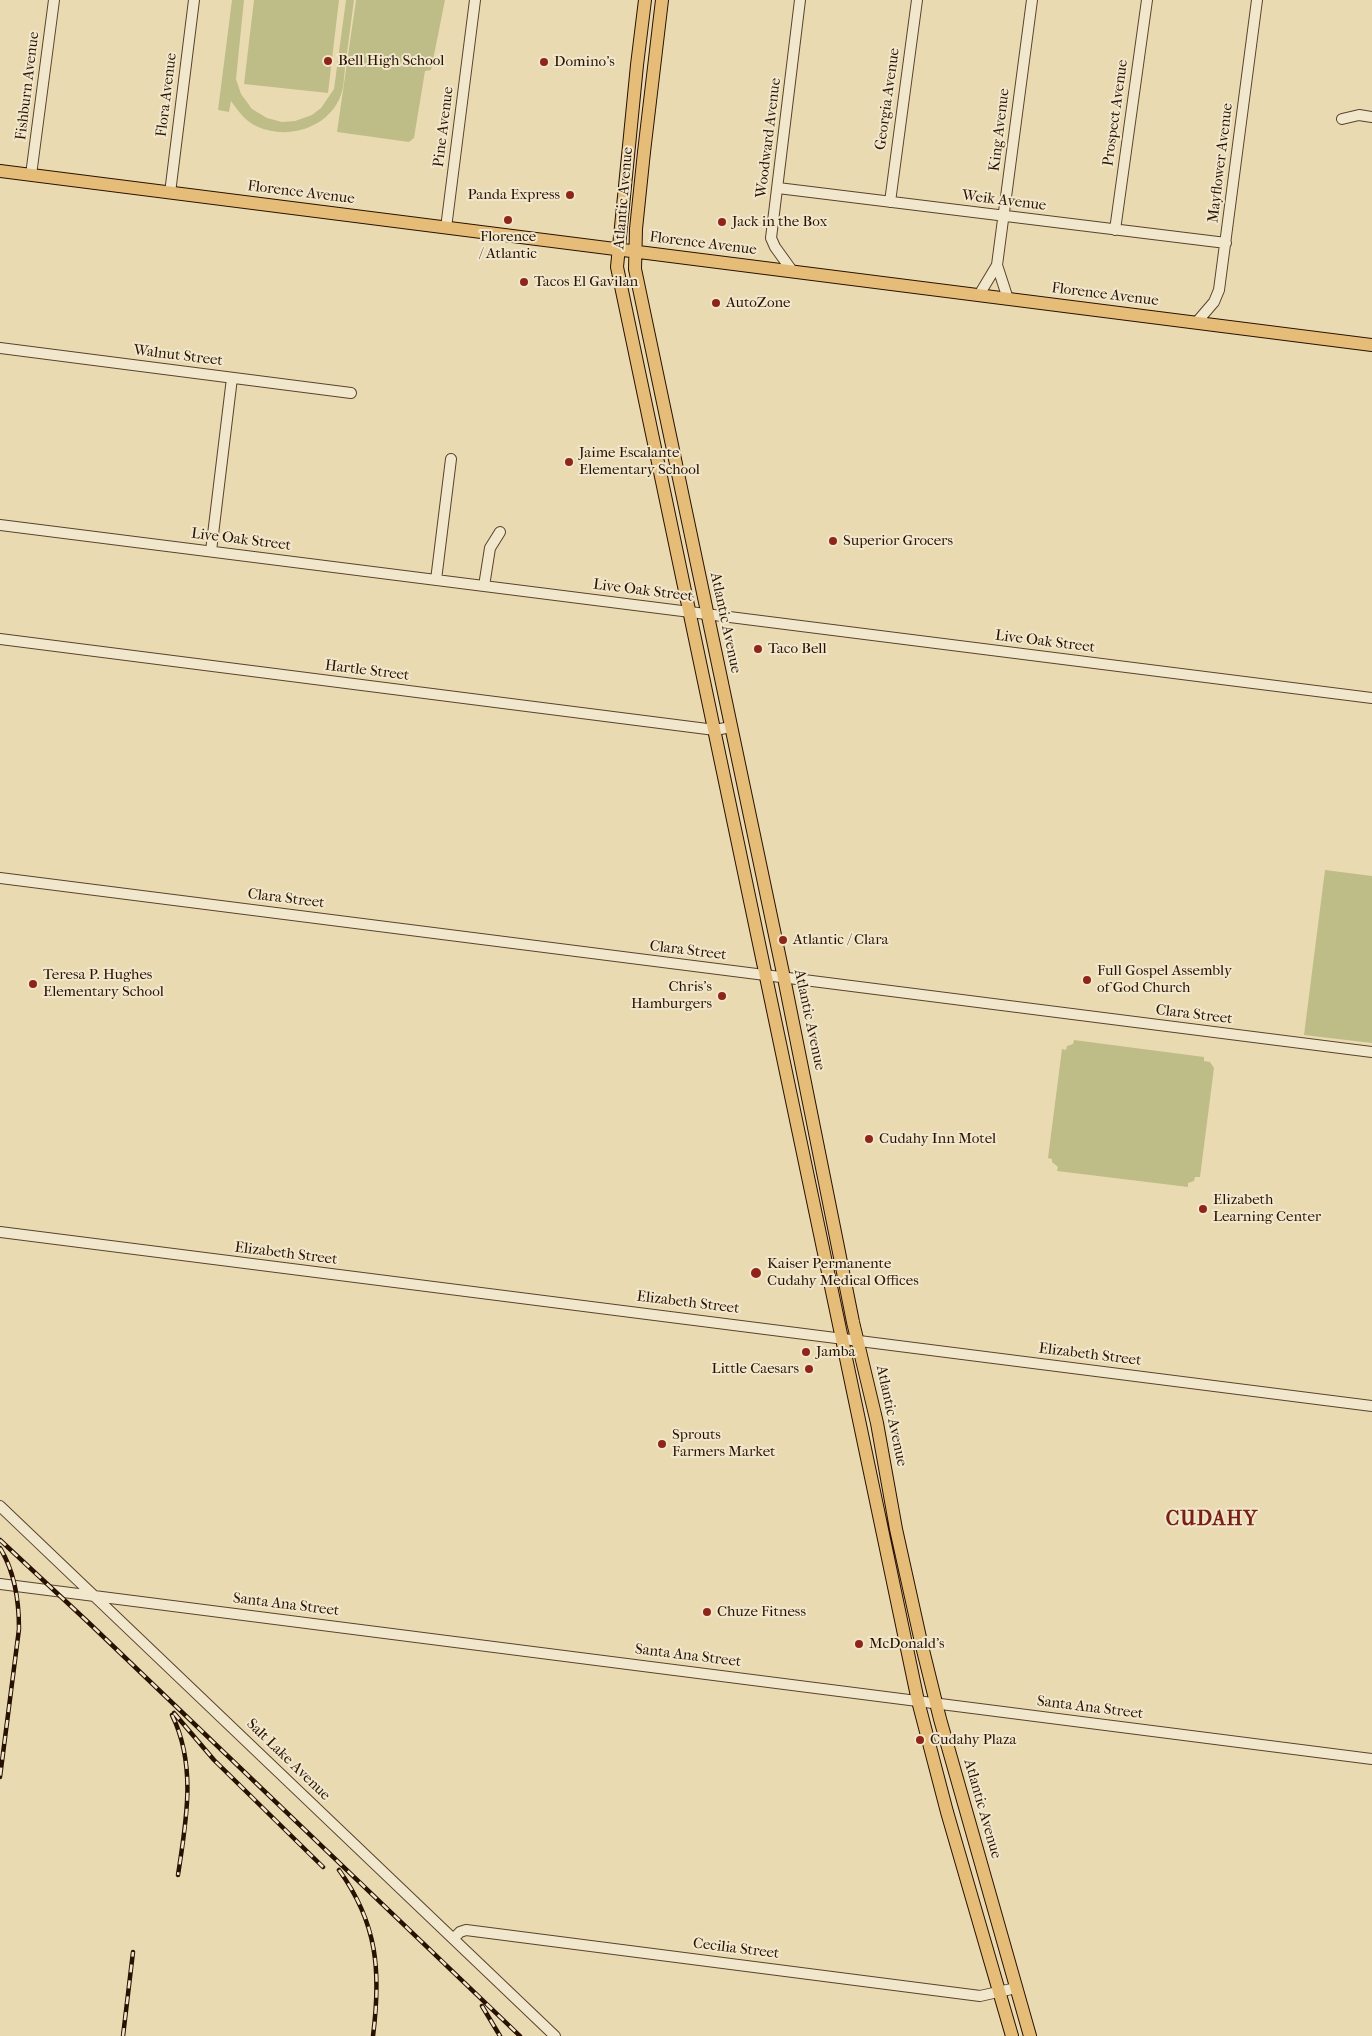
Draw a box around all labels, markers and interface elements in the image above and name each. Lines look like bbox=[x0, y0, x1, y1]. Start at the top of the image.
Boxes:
street label: Fishburn Avenue bbox=[12, 31, 44, 141]
street label: Georgia Avenue bbox=[872, 47, 904, 151]
street label: Flora Avenue bbox=[153, 52, 181, 138]
place label: Bell High School bbox=[338, 52, 444, 70]
place label: Domino's bbox=[554, 53, 615, 71]
marker: Bell High School bbox=[322, 55, 334, 67]
marker: Domino's bbox=[538, 56, 550, 68]
street label: Prospect Avenue bbox=[1100, 58, 1132, 168]
street label: Woodward Avenue bbox=[753, 77, 785, 199]
street label: Pine Avenue bbox=[430, 86, 458, 168]
street label: King Avenue bbox=[986, 87, 1014, 173]
street label: Mayflower Avenue bbox=[1205, 102, 1237, 224]
street label: Atlantic Avenue bbox=[611, 146, 637, 250]
street label: Florence Avenue bbox=[246, 178, 356, 208]
place label: Panda Express bbox=[467, 186, 560, 204]
street label: Weik Avenue bbox=[961, 187, 1047, 215]
marker: Panda Express bbox=[564, 189, 576, 201]
place label: Jack in the Box bbox=[732, 213, 827, 231]
marker: Florence / Atlantic bbox=[502, 214, 514, 226]
marker: Jack in the Box bbox=[716, 216, 728, 228]
place label: Florence / Atlantic bbox=[479, 228, 537, 263]
street label: Florence Avenue bbox=[648, 229, 758, 259]
place label: Tacos El Gavilan bbox=[534, 273, 638, 291]
marker: Tacos El Gavilan bbox=[518, 276, 530, 288]
street label: Florence Avenue bbox=[1050, 280, 1160, 310]
place label: AutoZone bbox=[726, 294, 790, 312]
marker: AutoZone bbox=[710, 297, 722, 309]
street label: Walnut Street bbox=[132, 342, 224, 370]
place label: Jaime Escalante Elementary School bbox=[579, 444, 700, 479]
marker: Jaime Escalante Elementary School bbox=[563, 456, 575, 468]
street label: Live Oak Street bbox=[190, 525, 292, 555]
place label: Superior Grocers bbox=[843, 532, 953, 550]
marker: Superior Grocers bbox=[827, 535, 839, 547]
street label: Atlantic Avenue bbox=[706, 571, 744, 675]
street label: Live Oak Street bbox=[592, 576, 694, 606]
street label: Live Oak Street bbox=[994, 627, 1096, 657]
place label: Taco Bell bbox=[768, 640, 827, 658]
marker: Taco Bell bbox=[752, 643, 764, 655]
street label: Hartle Street bbox=[324, 657, 410, 685]
street label: Clara Street bbox=[247, 885, 325, 913]
place label: Atlantic / Clara bbox=[793, 931, 889, 949]
marker: Atlantic / Clara bbox=[777, 934, 789, 946]
street label: Clara Street bbox=[649, 937, 727, 965]
place label: Full Gospel Assembly of God Church bbox=[1097, 962, 1232, 997]
place label: Teresa P. Hughes Elementary School bbox=[43, 966, 164, 1001]
street label: Atlantic Avenue bbox=[790, 968, 828, 1072]
marker: Full Gospel Assembly of God Church bbox=[1081, 974, 1093, 986]
marker: Teresa P. Hughes Elementary School bbox=[27, 978, 39, 990]
place label: Chris's Hamburgers bbox=[631, 978, 712, 1013]
marker: Chris's Hamburgers bbox=[716, 990, 728, 1002]
street label: Clara Street bbox=[1155, 1001, 1233, 1029]
place label: Cudahy Inn Motel bbox=[879, 1130, 996, 1148]
marker: Cudahy Inn Motel bbox=[863, 1133, 875, 1145]
place label: Elizabeth Learning Center bbox=[1213, 1191, 1321, 1226]
marker: Elizabeth Learning Center bbox=[1197, 1203, 1209, 1215]
street label: Elizabeth Street bbox=[234, 1239, 338, 1269]
place label: Kaiser Permanente Cudahy Medical Offices bbox=[767, 1255, 919, 1290]
marker: Kaiser Permanente Cudahy Medical Offices bbox=[749, 1266, 763, 1280]
street label: Elizabeth Street bbox=[636, 1288, 740, 1318]
street label: Elizabeth Street bbox=[1038, 1340, 1142, 1370]
place label: Jamba bbox=[816, 1343, 855, 1361]
marker: Jamba bbox=[800, 1346, 812, 1358]
place label: Little Caesars bbox=[711, 1360, 799, 1378]
marker: Little Caesars bbox=[803, 1363, 815, 1375]
street label: Atlantic Avenue bbox=[872, 1364, 910, 1468]
place label: Sprouts Farmers Market bbox=[672, 1426, 775, 1461]
marker: Sprouts Farmers Market bbox=[656, 1438, 668, 1450]
district label: CUDAHY bbox=[1165, 1508, 1259, 1532]
street label: Santa Ana Street bbox=[232, 1590, 340, 1620]
place label: Chuze Fitness bbox=[717, 1603, 806, 1621]
marker: Chuze Fitness bbox=[701, 1606, 713, 1618]
place label: McDonald's bbox=[869, 1635, 945, 1653]
marker: McDonald's bbox=[853, 1638, 865, 1650]
street label: Santa Ana Street bbox=[634, 1641, 742, 1671]
street label: Santa Ana Street bbox=[1036, 1693, 1144, 1723]
street label: Salt Lake Avenue bbox=[242, 1715, 334, 1805]
place label: Cudahy Plaza bbox=[930, 1731, 1016, 1749]
marker: Cudahy Plaza bbox=[914, 1734, 926, 1746]
street label: Atlantic Avenue bbox=[959, 1757, 1005, 1861]
street label: Cecilia Street bbox=[692, 1935, 780, 1963]

